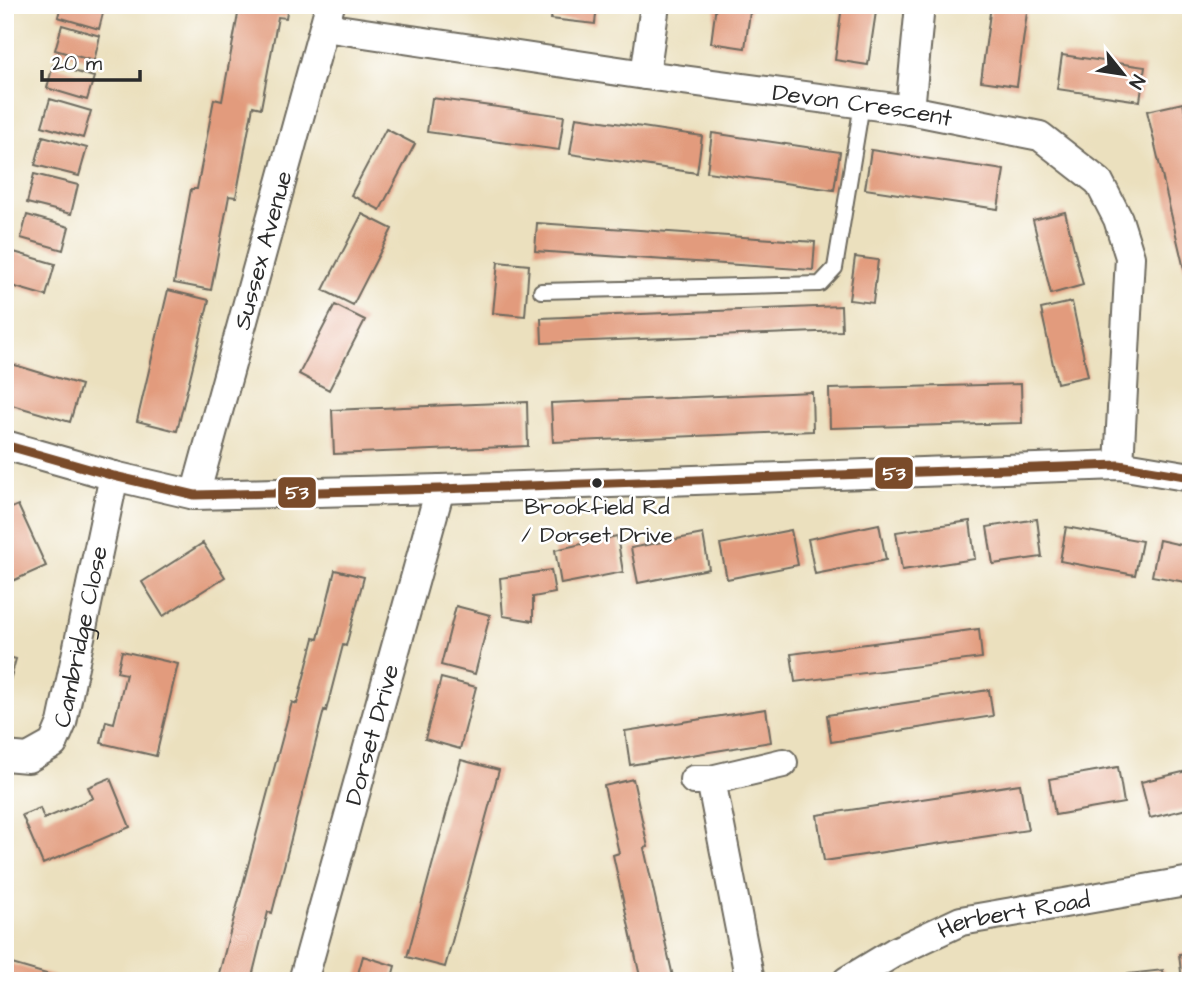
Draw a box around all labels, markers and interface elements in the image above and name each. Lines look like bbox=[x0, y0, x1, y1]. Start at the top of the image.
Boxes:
scale bar bbox=[42, 38, 140, 82]
north arrow bbox=[1088, 38, 1158, 108]
text: 20 m bbox=[52, 49, 103, 78]
text: N bbox=[1122, 70, 1151, 94]
street label: Devon Crescent bbox=[770, 76, 955, 136]
street label: Sussex Avenue bbox=[225, 167, 302, 334]
line badge: 53 bbox=[874, 456, 914, 490]
text: 53 bbox=[882, 461, 906, 488]
line badge: 53 bbox=[277, 476, 317, 509]
marker: Brookfield Rd / Dorset Drive bbox=[590, 476, 604, 490]
text: 53 bbox=[285, 480, 309, 507]
place label: Brookfield Rd / Dorset Drive bbox=[521, 492, 673, 551]
street label: Cambridge Close bbox=[46, 543, 117, 731]
street label: Dorset Drive bbox=[337, 660, 408, 809]
street label: Herbert Road bbox=[932, 883, 1093, 948]

